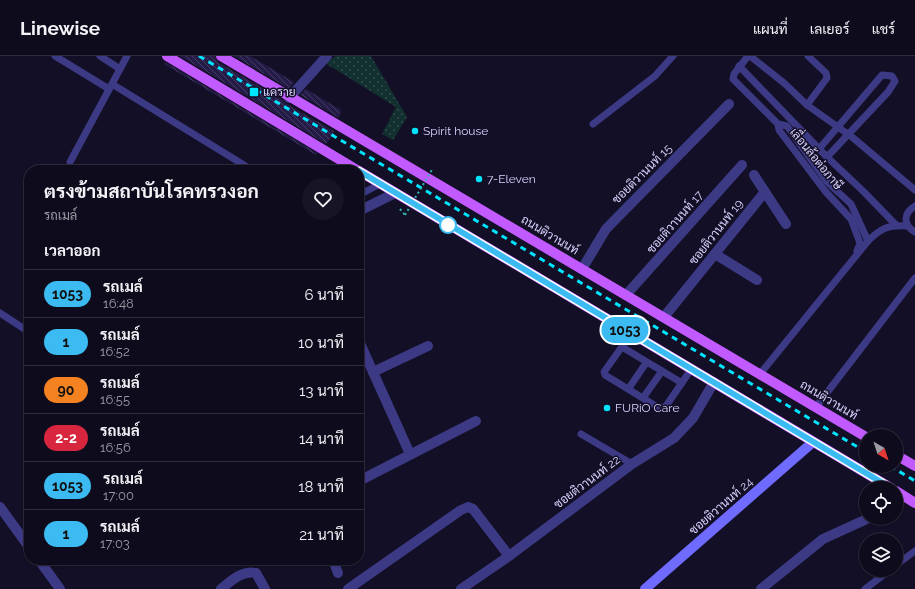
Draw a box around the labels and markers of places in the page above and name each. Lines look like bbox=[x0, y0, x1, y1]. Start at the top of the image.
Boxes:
place label: แคราย bbox=[263, 85, 296, 99]
marker: แคราย bbox=[248, 86, 260, 98]
place label: Spirit house bbox=[423, 124, 488, 138]
marker: Spirit house bbox=[410, 126, 420, 136]
place label: 7-Eleven bbox=[487, 172, 536, 186]
marker: 7-Eleven bbox=[474, 174, 484, 184]
unlabelled marker bbox=[439, 216, 457, 234]
place label: FURiO Care bbox=[615, 401, 679, 415]
marker: FURiO Care bbox=[602, 403, 612, 413]

